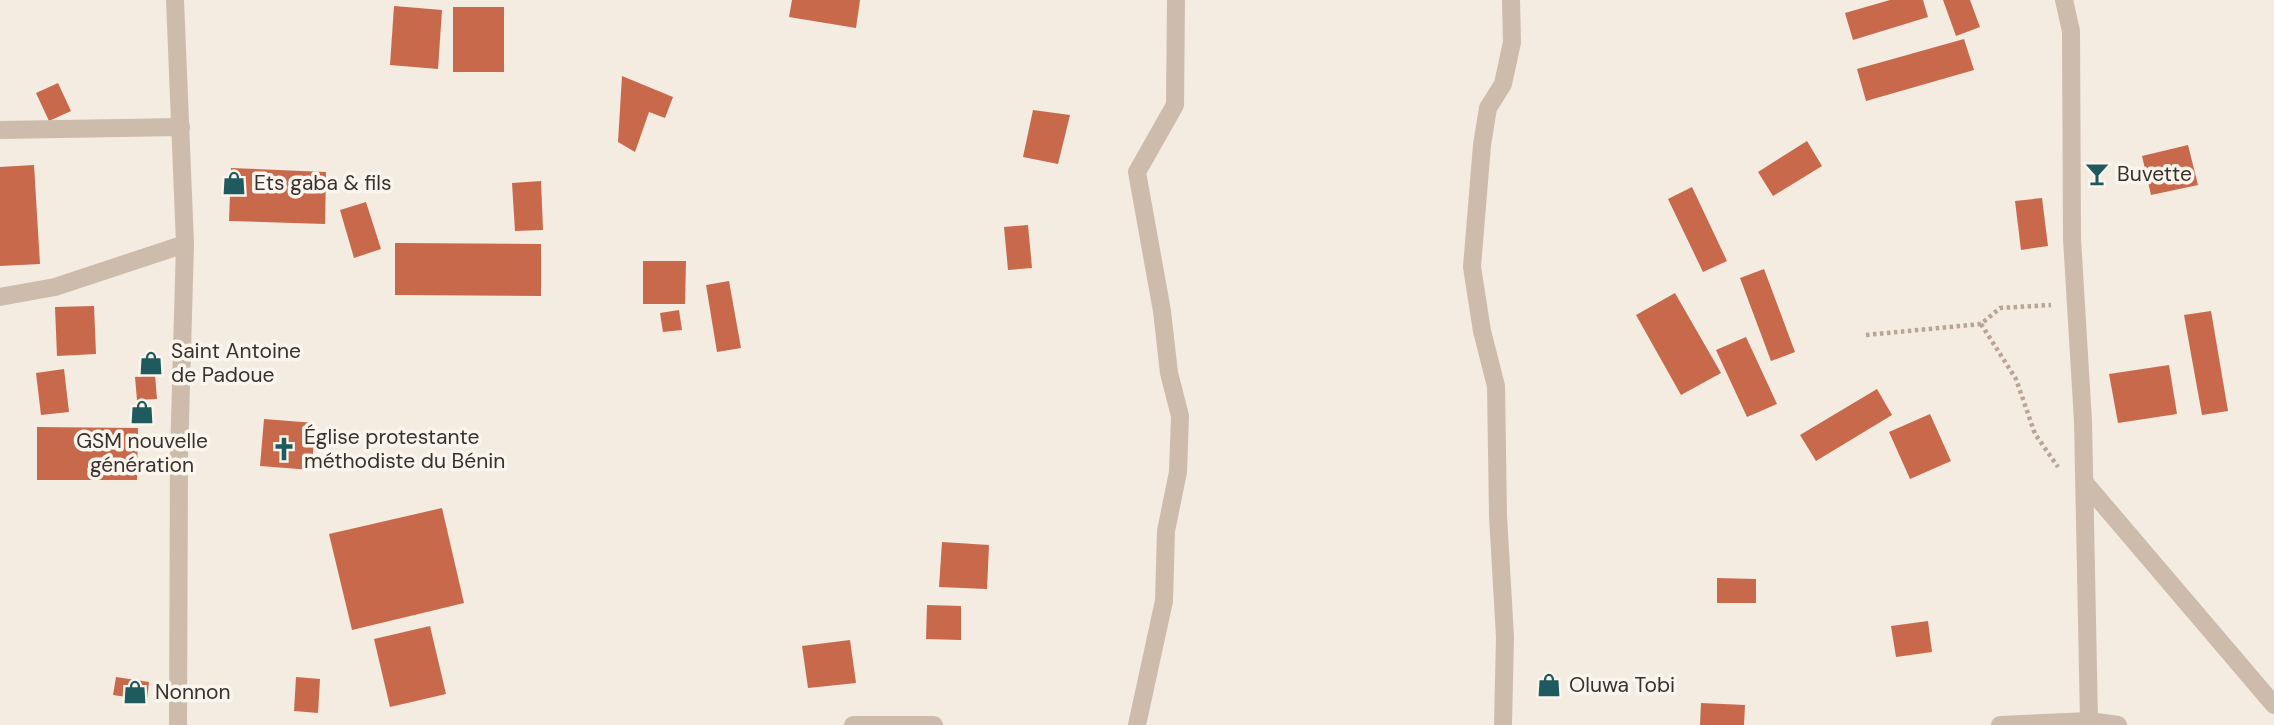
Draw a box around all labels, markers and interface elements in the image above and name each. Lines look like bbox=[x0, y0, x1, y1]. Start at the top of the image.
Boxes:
bar icon: Buvette bbox=[2083, 160, 2111, 188]
place label: Buvette bbox=[2117, 160, 2192, 188]
shop icon: Ets gaba & fils bbox=[220, 169, 248, 197]
place label: Ets gaba & fils bbox=[254, 169, 392, 197]
place label: Saint Antoine de Padoue bbox=[171, 337, 301, 389]
shop icon: Saint Antoine de Padoue bbox=[137, 349, 165, 377]
shop icon: GSM nouvelle génération bbox=[128, 398, 156, 426]
place label: Église protestante méthodiste du Bénin bbox=[304, 423, 505, 475]
place label: GSM nouvelle génération bbox=[76, 427, 208, 479]
church icon: Église protestante méthodiste du Bénin bbox=[270, 435, 298, 463]
shop icon: Oluwa Tobi bbox=[1535, 671, 1563, 699]
place label: Oluwa Tobi bbox=[1569, 671, 1675, 699]
shop icon: Nonnon bbox=[121, 678, 149, 706]
place label: Nonnon bbox=[155, 678, 231, 706]

